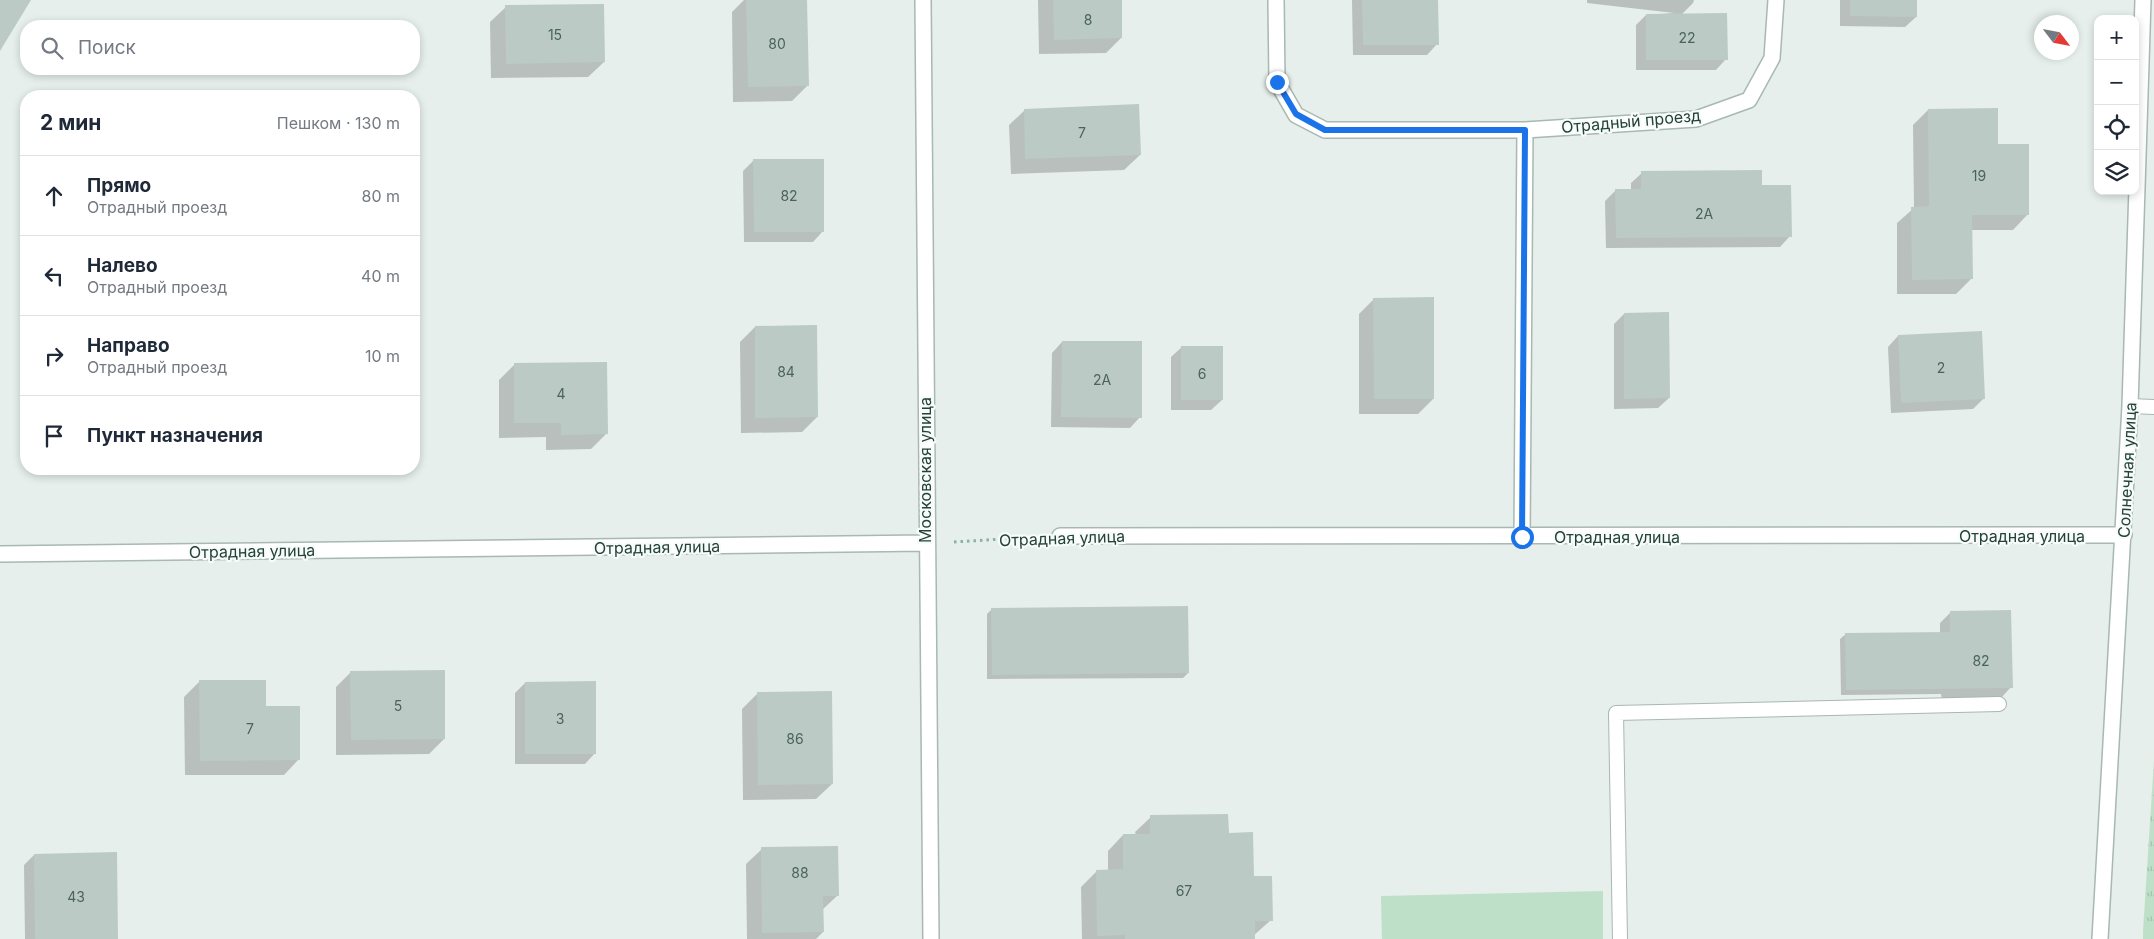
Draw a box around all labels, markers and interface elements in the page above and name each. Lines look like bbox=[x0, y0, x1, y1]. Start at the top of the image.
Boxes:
house number: 8 bbox=[1084, 11, 1092, 28]
north arrow bbox=[2034, 15, 2079, 60]
map controls bbox=[2094, 15, 2139, 195]
button: + bbox=[2094, 15, 2139, 60]
search box bbox=[20, 20, 420, 75]
house number: 15 bbox=[548, 26, 562, 43]
house number: 22 bbox=[1678, 29, 1696, 46]
icon: search bbox=[38, 34, 66, 62]
house number: 80 bbox=[768, 35, 786, 52]
text: Поиск bbox=[78, 36, 136, 59]
button: − bbox=[2094, 60, 2139, 105]
route end bbox=[1266, 71, 1289, 94]
street label: Отрадный проезд bbox=[1560, 105, 1702, 137]
button: locate bbox=[2094, 105, 2139, 150]
text: 2 мин bbox=[40, 110, 101, 135]
text: Пешком · 130 m bbox=[277, 113, 400, 133]
house number: 7 bbox=[1078, 124, 1086, 141]
button: layers bbox=[2094, 150, 2139, 195]
house number: 19 bbox=[1972, 167, 1986, 184]
text: Прямо bbox=[87, 174, 151, 197]
icon: ahead bbox=[40, 182, 68, 210]
text: 80 m bbox=[361, 186, 400, 206]
house number: 82 bbox=[780, 187, 798, 204]
text: Отрадный проезд bbox=[87, 197, 227, 217]
house number: 2А bbox=[1695, 205, 1713, 222]
text: Налево bbox=[87, 254, 158, 277]
icon: left bbox=[40, 262, 68, 290]
text: 40 m bbox=[361, 266, 400, 286]
text: Отрадный проезд bbox=[87, 277, 227, 297]
text: Направо bbox=[87, 334, 170, 357]
icon: right bbox=[40, 342, 68, 370]
text: 10 m bbox=[365, 346, 400, 366]
text: Отрадный проезд bbox=[87, 357, 227, 377]
house number: 2 bbox=[1937, 359, 1945, 376]
house number: 84 bbox=[777, 363, 795, 380]
house number: 6 bbox=[1198, 365, 1206, 382]
house number: 2А bbox=[1093, 371, 1111, 388]
house number: 4 bbox=[556, 385, 566, 402]
street label: Московская улица bbox=[915, 397, 935, 543]
street label: Солнечная улица bbox=[2113, 402, 2141, 538]
icon: arrive bbox=[40, 422, 68, 450]
text: Пункт назначения bbox=[87, 424, 263, 447]
street label: Отрадная улица bbox=[999, 526, 1125, 550]
route start bbox=[1511, 526, 1534, 549]
street label: Отрадная улица bbox=[1959, 526, 2085, 546]
street label: Отрадная улица bbox=[1554, 527, 1680, 547]
street label: Отрадная улица bbox=[594, 536, 720, 558]
street label: Отрадная улица bbox=[189, 540, 315, 562]
house number: 82 bbox=[1972, 652, 1990, 669]
house number: 5 bbox=[394, 697, 402, 714]
house number: 3 bbox=[556, 710, 564, 727]
house number: 7 bbox=[246, 720, 254, 737]
house number: 86 bbox=[786, 730, 804, 747]
house number: 88 bbox=[791, 864, 809, 881]
house number: 67 bbox=[1176, 882, 1192, 899]
house number: 43 bbox=[67, 888, 85, 905]

